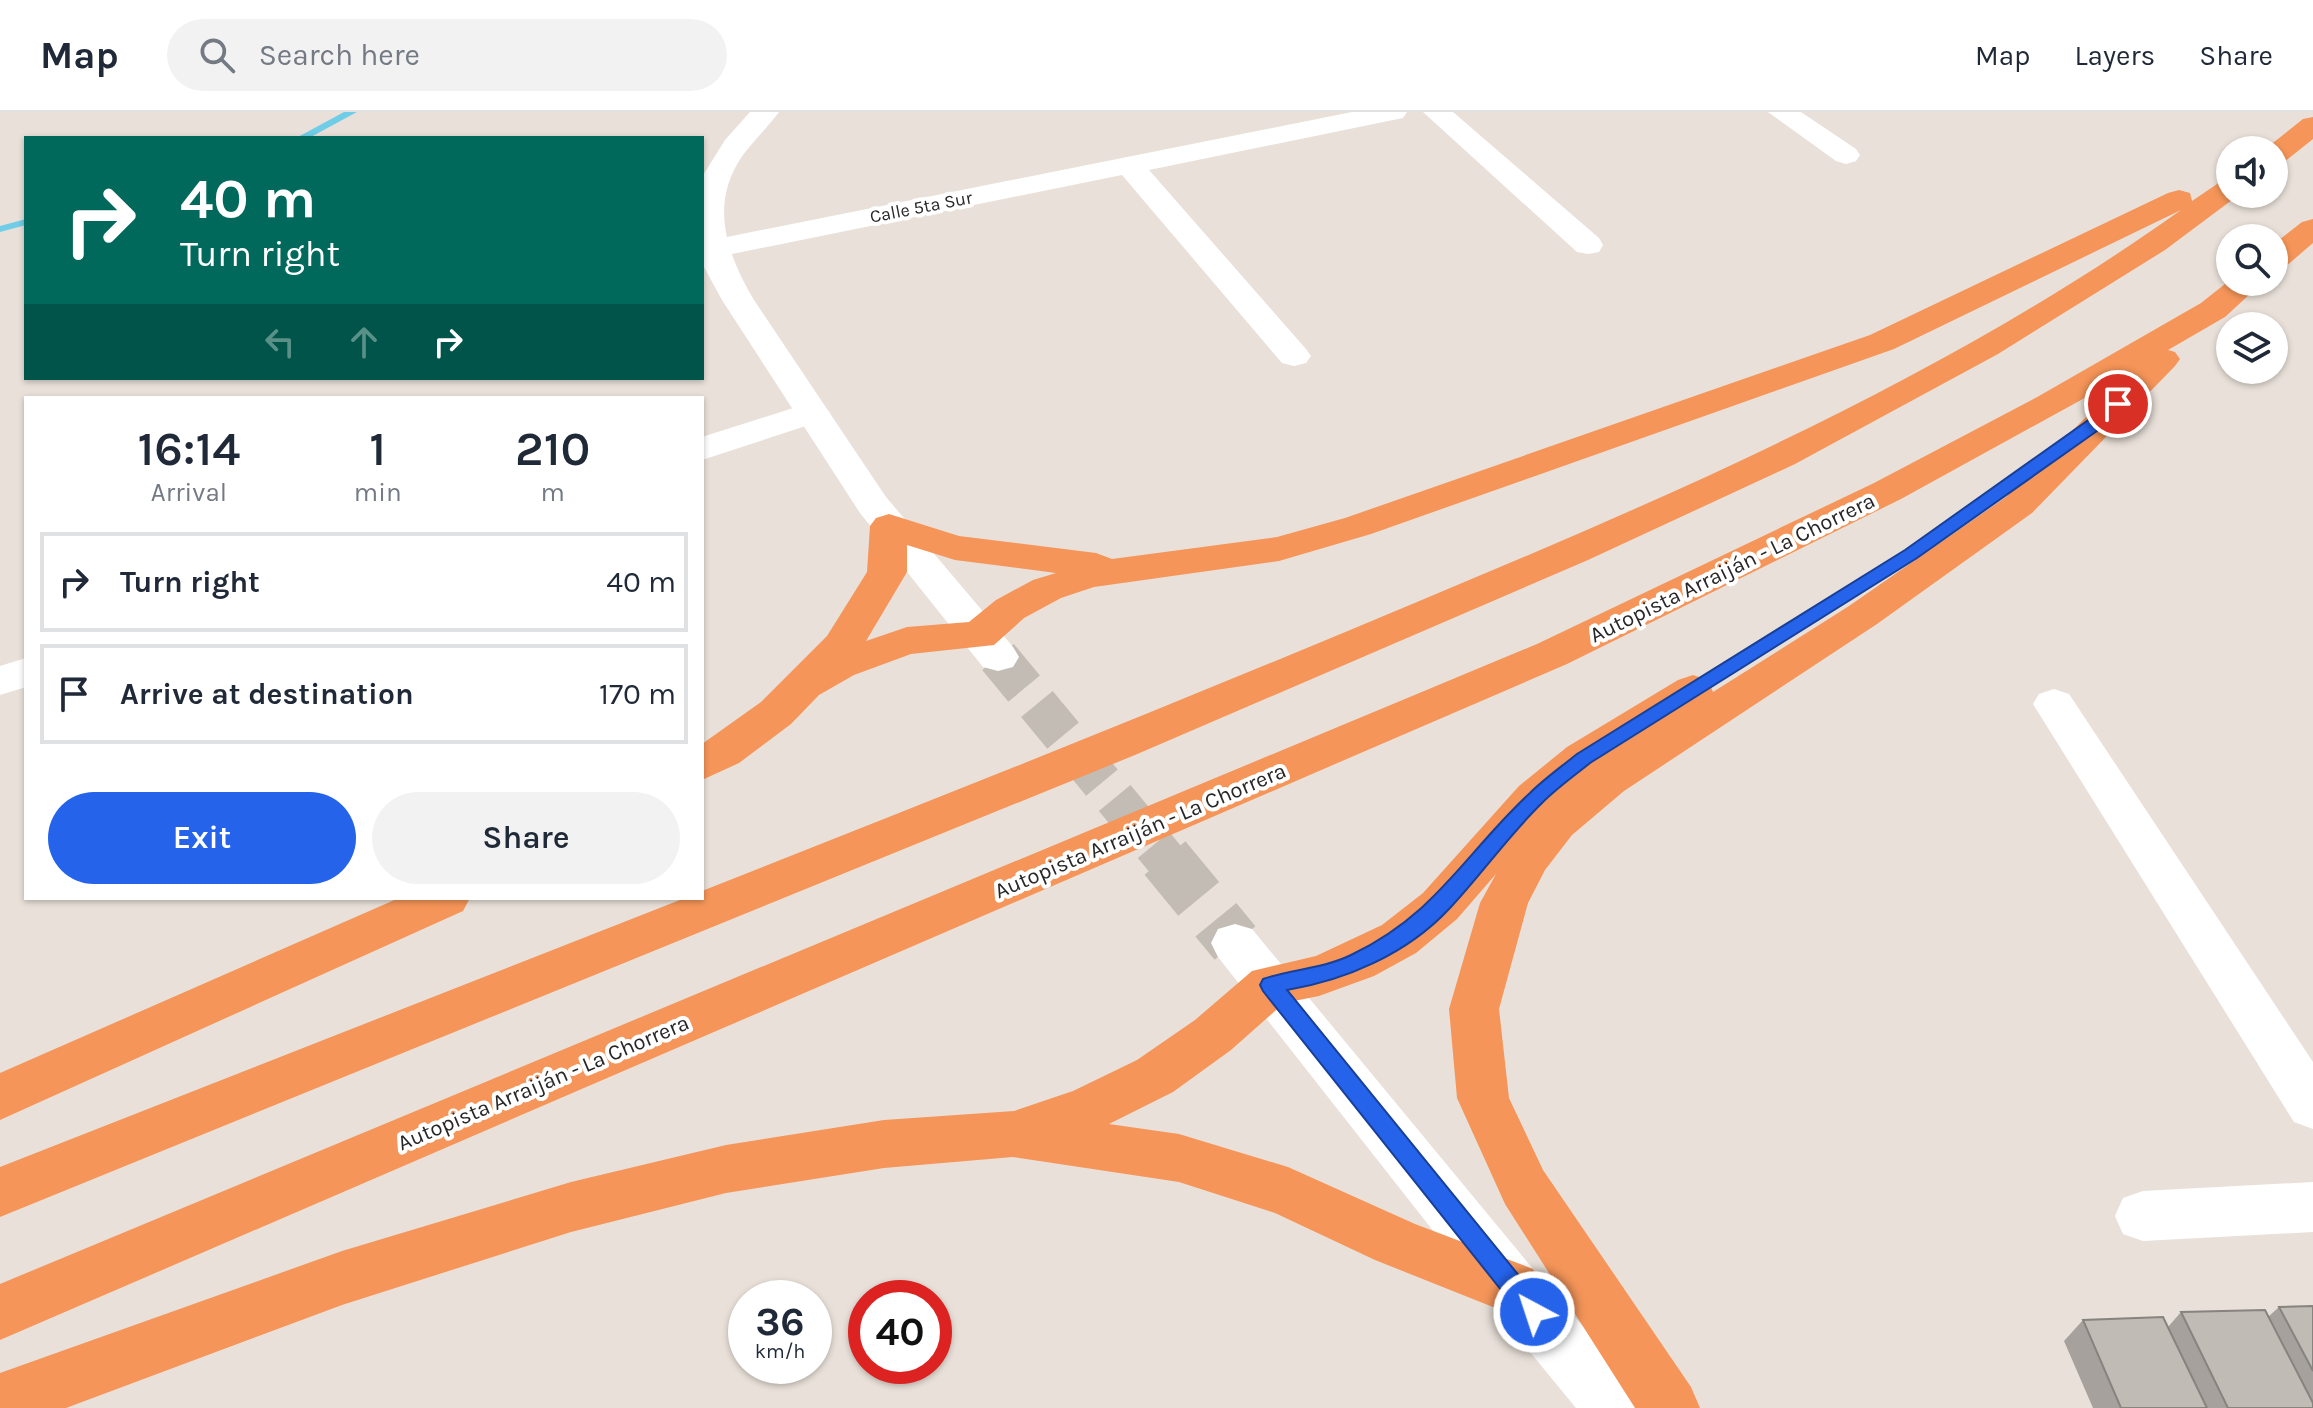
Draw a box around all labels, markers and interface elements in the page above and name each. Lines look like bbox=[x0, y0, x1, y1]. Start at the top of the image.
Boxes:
search box bbox=[167, 19, 727, 91]
text: Map bbox=[40, 33, 119, 78]
icon: search bbox=[195, 33, 239, 77]
text: Search here bbox=[259, 37, 420, 73]
text: Map bbox=[1975, 39, 2030, 72]
text: Layers bbox=[2074, 39, 2155, 72]
text: Share bbox=[2199, 39, 2273, 72]
map controls bbox=[2216, 136, 2288, 384]
button: sound bbox=[2216, 136, 2288, 208]
text: 40 m bbox=[180, 166, 316, 231]
icon: right bbox=[48, 168, 152, 272]
street label: Calle 5ta Sur bbox=[868, 186, 975, 228]
button: search bbox=[2216, 224, 2288, 296]
text: Turn right bbox=[180, 233, 340, 275]
button: layers bbox=[2216, 312, 2288, 384]
icon: left bbox=[258, 320, 302, 364]
icon: ahead bbox=[342, 320, 386, 364]
icon: right bbox=[426, 320, 470, 364]
pin bbox=[2084, 370, 2152, 438]
icon: arrive bbox=[2096, 382, 2140, 426]
text: 16:14 bbox=[138, 421, 240, 477]
text: 1 bbox=[369, 421, 386, 477]
text: 210 bbox=[515, 421, 590, 477]
text: Arrival bbox=[151, 477, 227, 508]
text: min bbox=[354, 477, 402, 508]
text: m bbox=[541, 477, 565, 508]
street label: Autopista Arraiján - La Chorrera bbox=[1586, 487, 1879, 648]
icon: right bbox=[52, 560, 96, 604]
text: Turn right bbox=[120, 564, 260, 600]
text: 40 m bbox=[606, 564, 676, 600]
icon: arrive bbox=[52, 672, 96, 716]
text: Arrive at destination bbox=[120, 676, 414, 712]
text: 170 m bbox=[599, 676, 676, 712]
street label: Autopista Arraiján - La Chorrera bbox=[991, 758, 1290, 904]
button: Exit bbox=[48, 792, 356, 884]
button: Share bbox=[372, 792, 680, 884]
street label: Autopista Arraiján - La Chorrera bbox=[394, 1010, 693, 1156]
position arrow bbox=[1492, 1270, 1576, 1354]
speed limit sign: 40 bbox=[848, 1280, 952, 1384]
text: 36 bbox=[755, 1298, 805, 1345]
text: km/h bbox=[755, 1340, 805, 1363]

